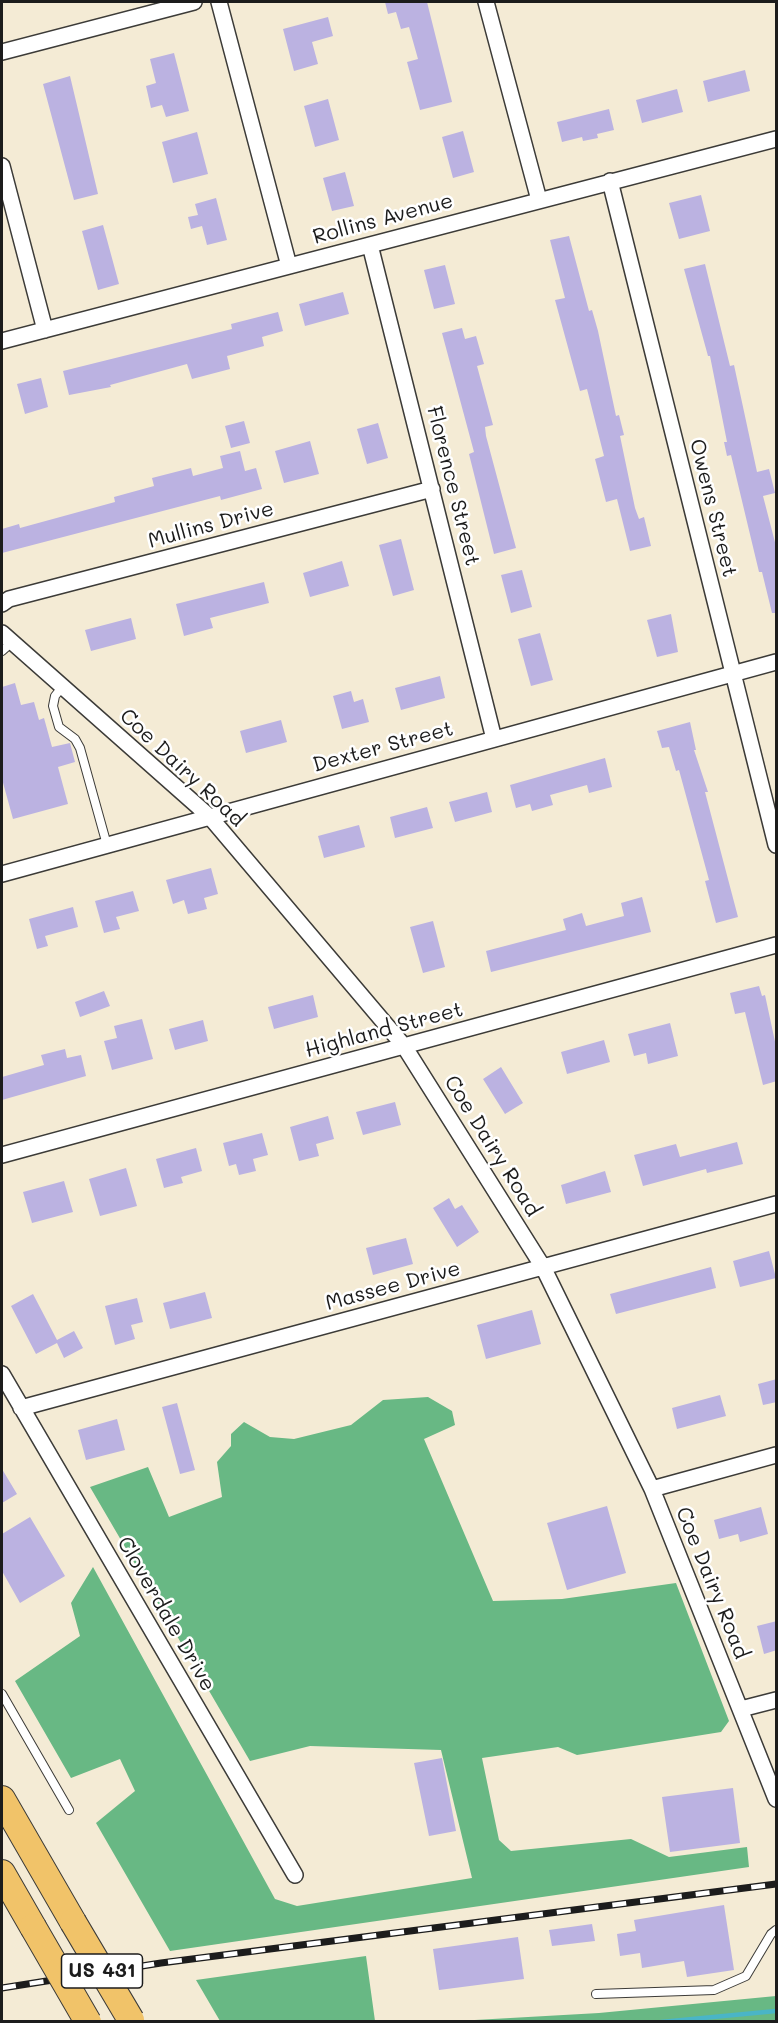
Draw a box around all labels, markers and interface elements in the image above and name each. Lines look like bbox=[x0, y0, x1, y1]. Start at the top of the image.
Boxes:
street label: Rollins Avenue bbox=[310, 188, 456, 250]
street label: Florence Street bbox=[421, 404, 485, 568]
street label: Owens Street bbox=[684, 436, 742, 580]
street label: Mullins Drive bbox=[145, 496, 277, 554]
street label: Coe Dairy Road bbox=[114, 704, 250, 832]
street label: Dexter Street bbox=[310, 716, 456, 778]
street label: Highland Street bbox=[302, 997, 466, 1063]
street label: Coe Dairy Road bbox=[438, 1071, 546, 1221]
street label: Massee Drive bbox=[323, 1256, 463, 1316]
street label: Coe Dairy Road bbox=[670, 1503, 754, 1663]
street label: Cloverdale Drive bbox=[112, 1532, 220, 1696]
road number: US 431 bbox=[62, 1954, 142, 1988]

